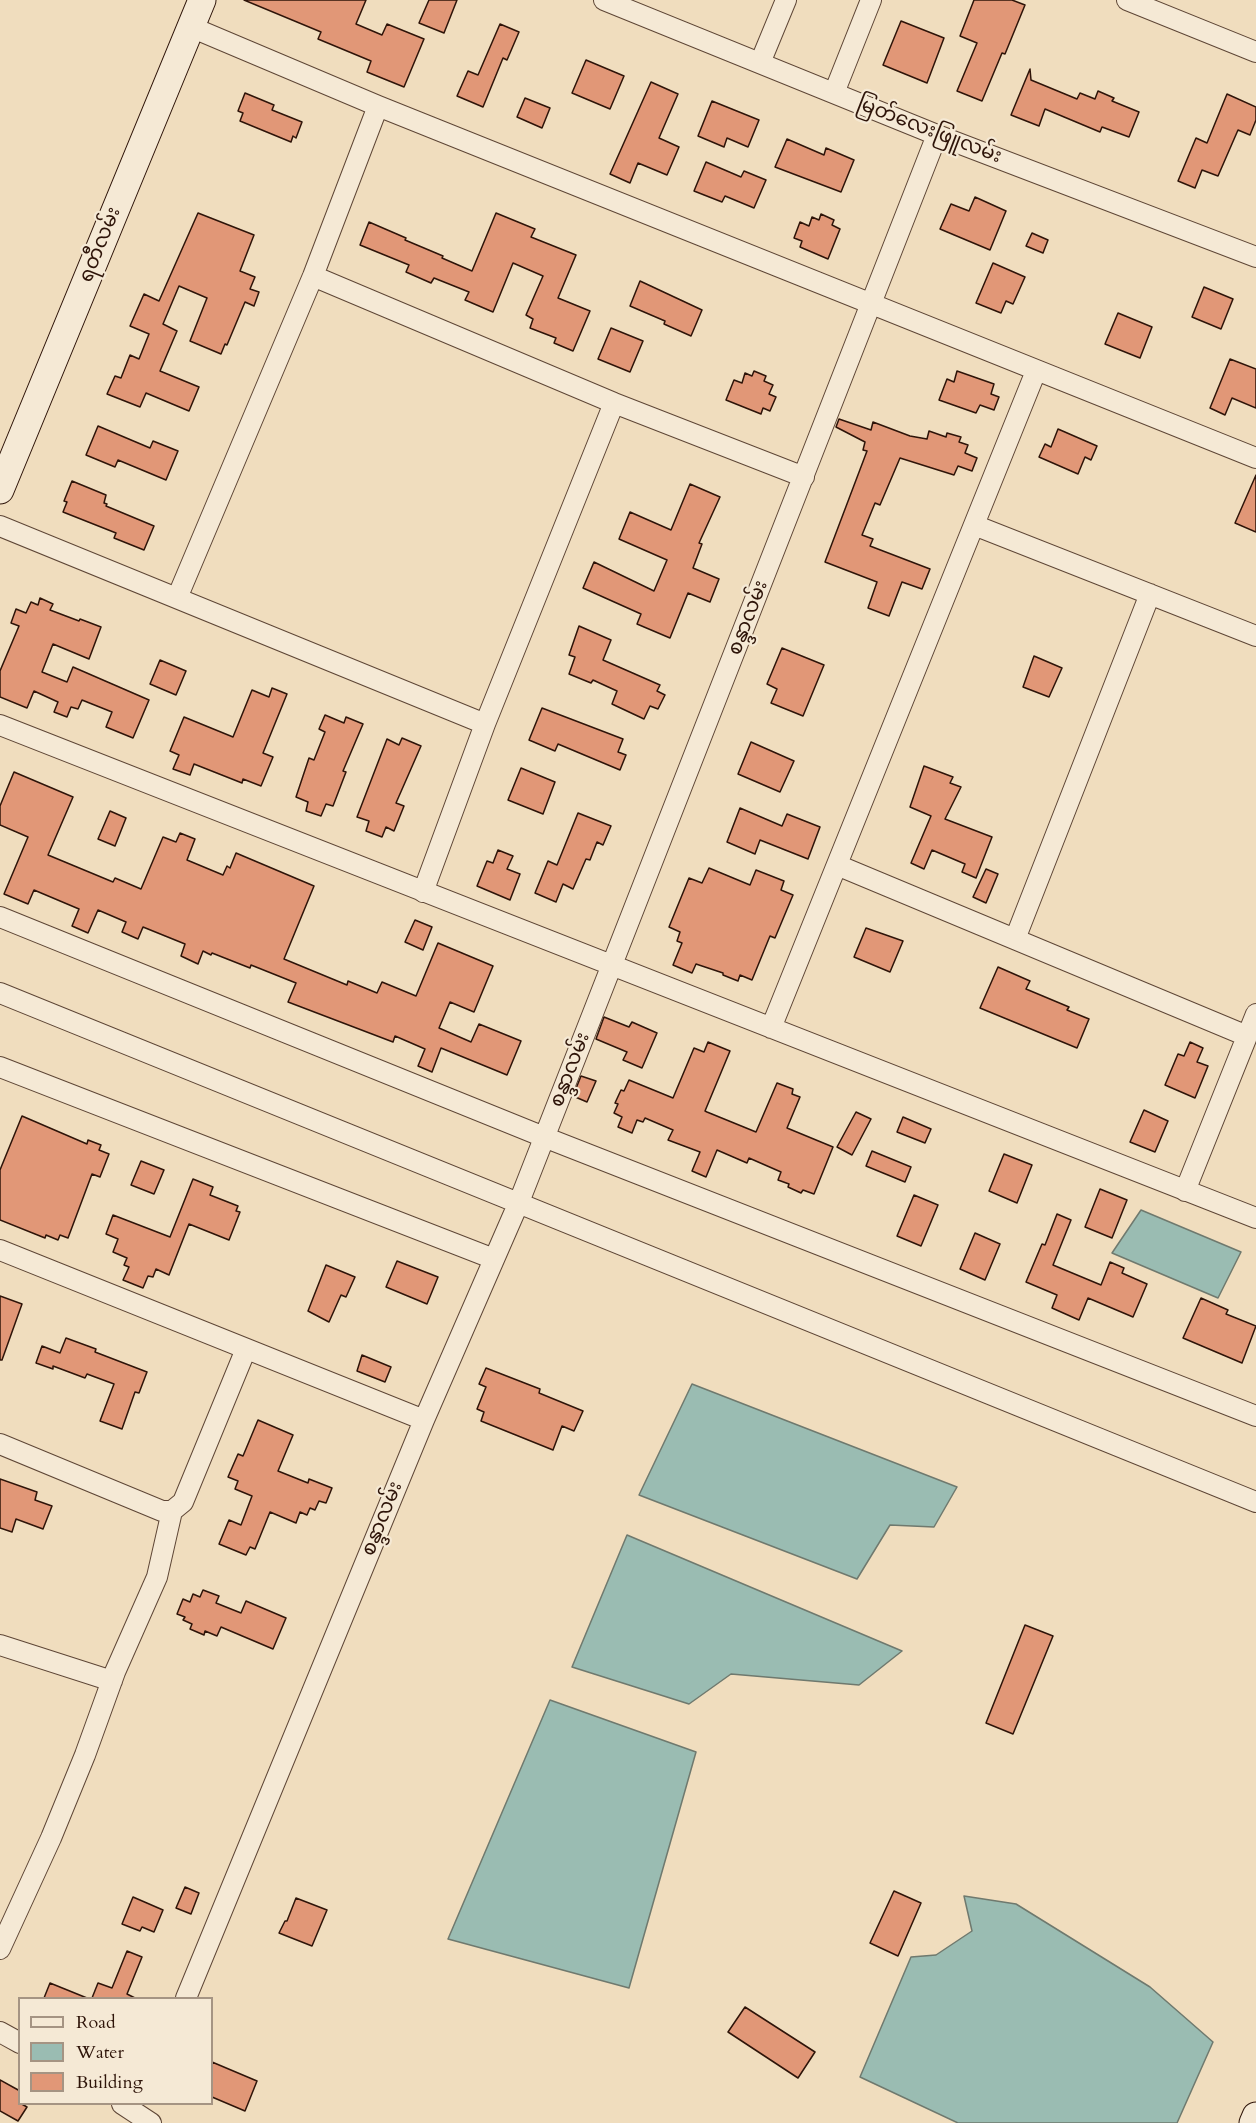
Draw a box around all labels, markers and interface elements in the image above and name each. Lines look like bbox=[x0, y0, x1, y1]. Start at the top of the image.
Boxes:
street label: မြတ်လေးဖြူလမ်း bbox=[853, 92, 1005, 170]
street label: ရတီလမ်း bbox=[75, 204, 127, 286]
street label: စန္ဒာလမ်း bbox=[724, 577, 774, 659]
street label: စန္ဒာလမ်း bbox=[546, 1029, 596, 1111]
street label: စန္ဒာလမ်း bbox=[357, 1478, 409, 1560]
legend bbox=[18, 1997, 213, 2105]
text: Road bbox=[76, 2010, 116, 2035]
text: Water bbox=[76, 2040, 124, 2065]
text: Building bbox=[76, 2070, 143, 2095]

